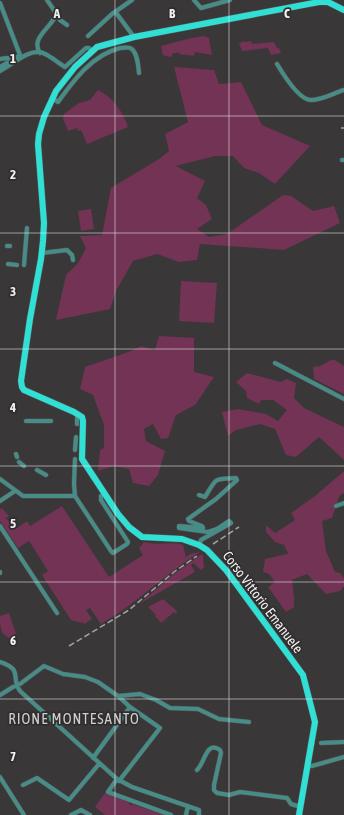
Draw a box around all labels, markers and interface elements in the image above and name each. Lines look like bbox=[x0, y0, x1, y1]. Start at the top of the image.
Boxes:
text: A bbox=[53, 6, 61, 21]
text: B bbox=[169, 6, 176, 21]
text: C bbox=[284, 6, 290, 21]
text: 1 bbox=[10, 51, 16, 66]
text: 2 bbox=[10, 167, 16, 182]
text: 3 bbox=[10, 284, 16, 299]
text: 4 bbox=[9, 400, 16, 415]
text: 5 bbox=[10, 516, 16, 531]
street label: Corso Vittorio Emanuele bbox=[220, 548, 306, 656]
text: 6 bbox=[10, 633, 16, 648]
district label: RIONE MONTESANTO bbox=[8, 710, 140, 727]
text: 7 bbox=[10, 749, 16, 764]

